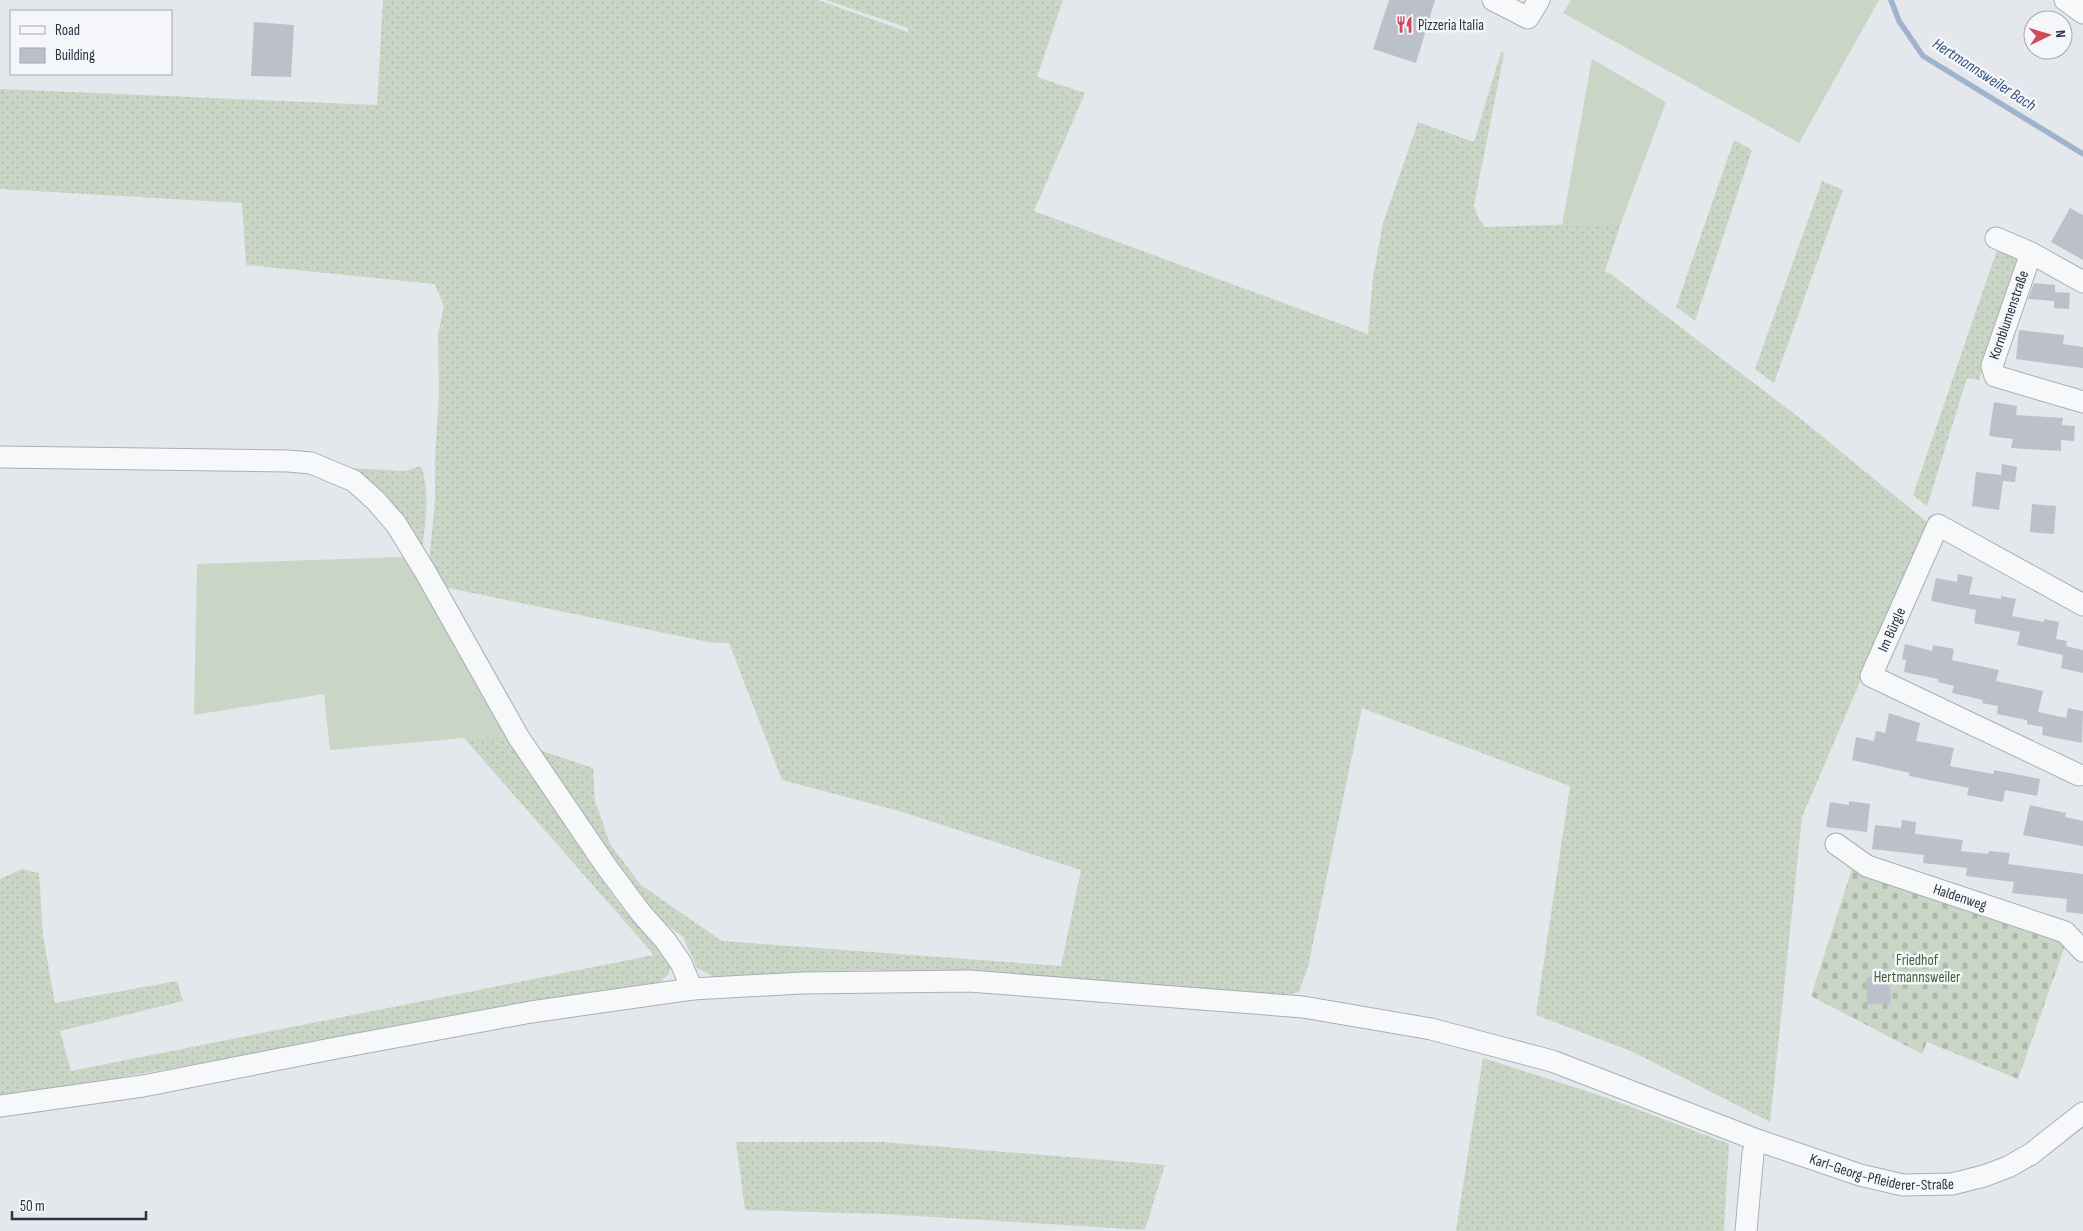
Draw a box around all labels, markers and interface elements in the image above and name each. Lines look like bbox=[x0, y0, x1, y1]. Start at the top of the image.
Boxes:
legend bbox=[10, 10, 172, 75]
north arrow bbox=[2023, 10, 2073, 60]
restaurant icon: Pizzeria Italia bbox=[1394, 15, 1414, 35]
place label: Pizzeria Italia bbox=[1418, 16, 1484, 35]
text: Road bbox=[55, 21, 80, 40]
text: N bbox=[2052, 29, 2069, 38]
water label: Hertmannsweiler Bach bbox=[1929, 34, 2040, 116]
text: Building bbox=[55, 46, 95, 65]
street label: Kornblumenstraße bbox=[1985, 268, 2033, 362]
street label: Im Bürgle bbox=[1873, 604, 1910, 655]
street label: Haldenweg bbox=[1931, 879, 1989, 915]
park label: Friedhof Hertmannsweiler bbox=[1874, 951, 1961, 987]
street label: Karl-Georg-Pfleiderer-Straße bbox=[1807, 1149, 1954, 1195]
scale bar bbox=[12, 1188, 146, 1220]
text: 50 m bbox=[20, 1197, 45, 1216]

